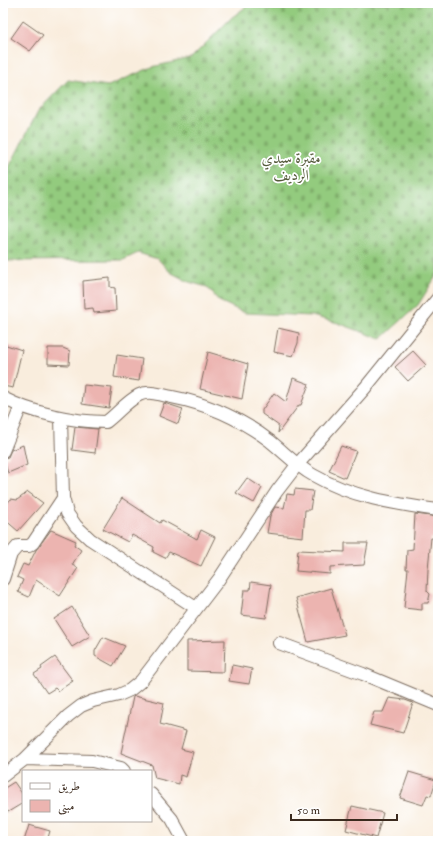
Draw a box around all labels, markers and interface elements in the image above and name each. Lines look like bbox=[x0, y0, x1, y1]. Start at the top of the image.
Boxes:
park label: مقبرة سيدي الرديف bbox=[261, 149, 321, 185]
legend bbox=[22, 770, 152, 822]
text: طريق bbox=[58, 779, 80, 794]
scale bar bbox=[291, 796, 397, 822]
text: مبنى bbox=[58, 799, 74, 815]
text: 50 m bbox=[297, 803, 321, 818]

